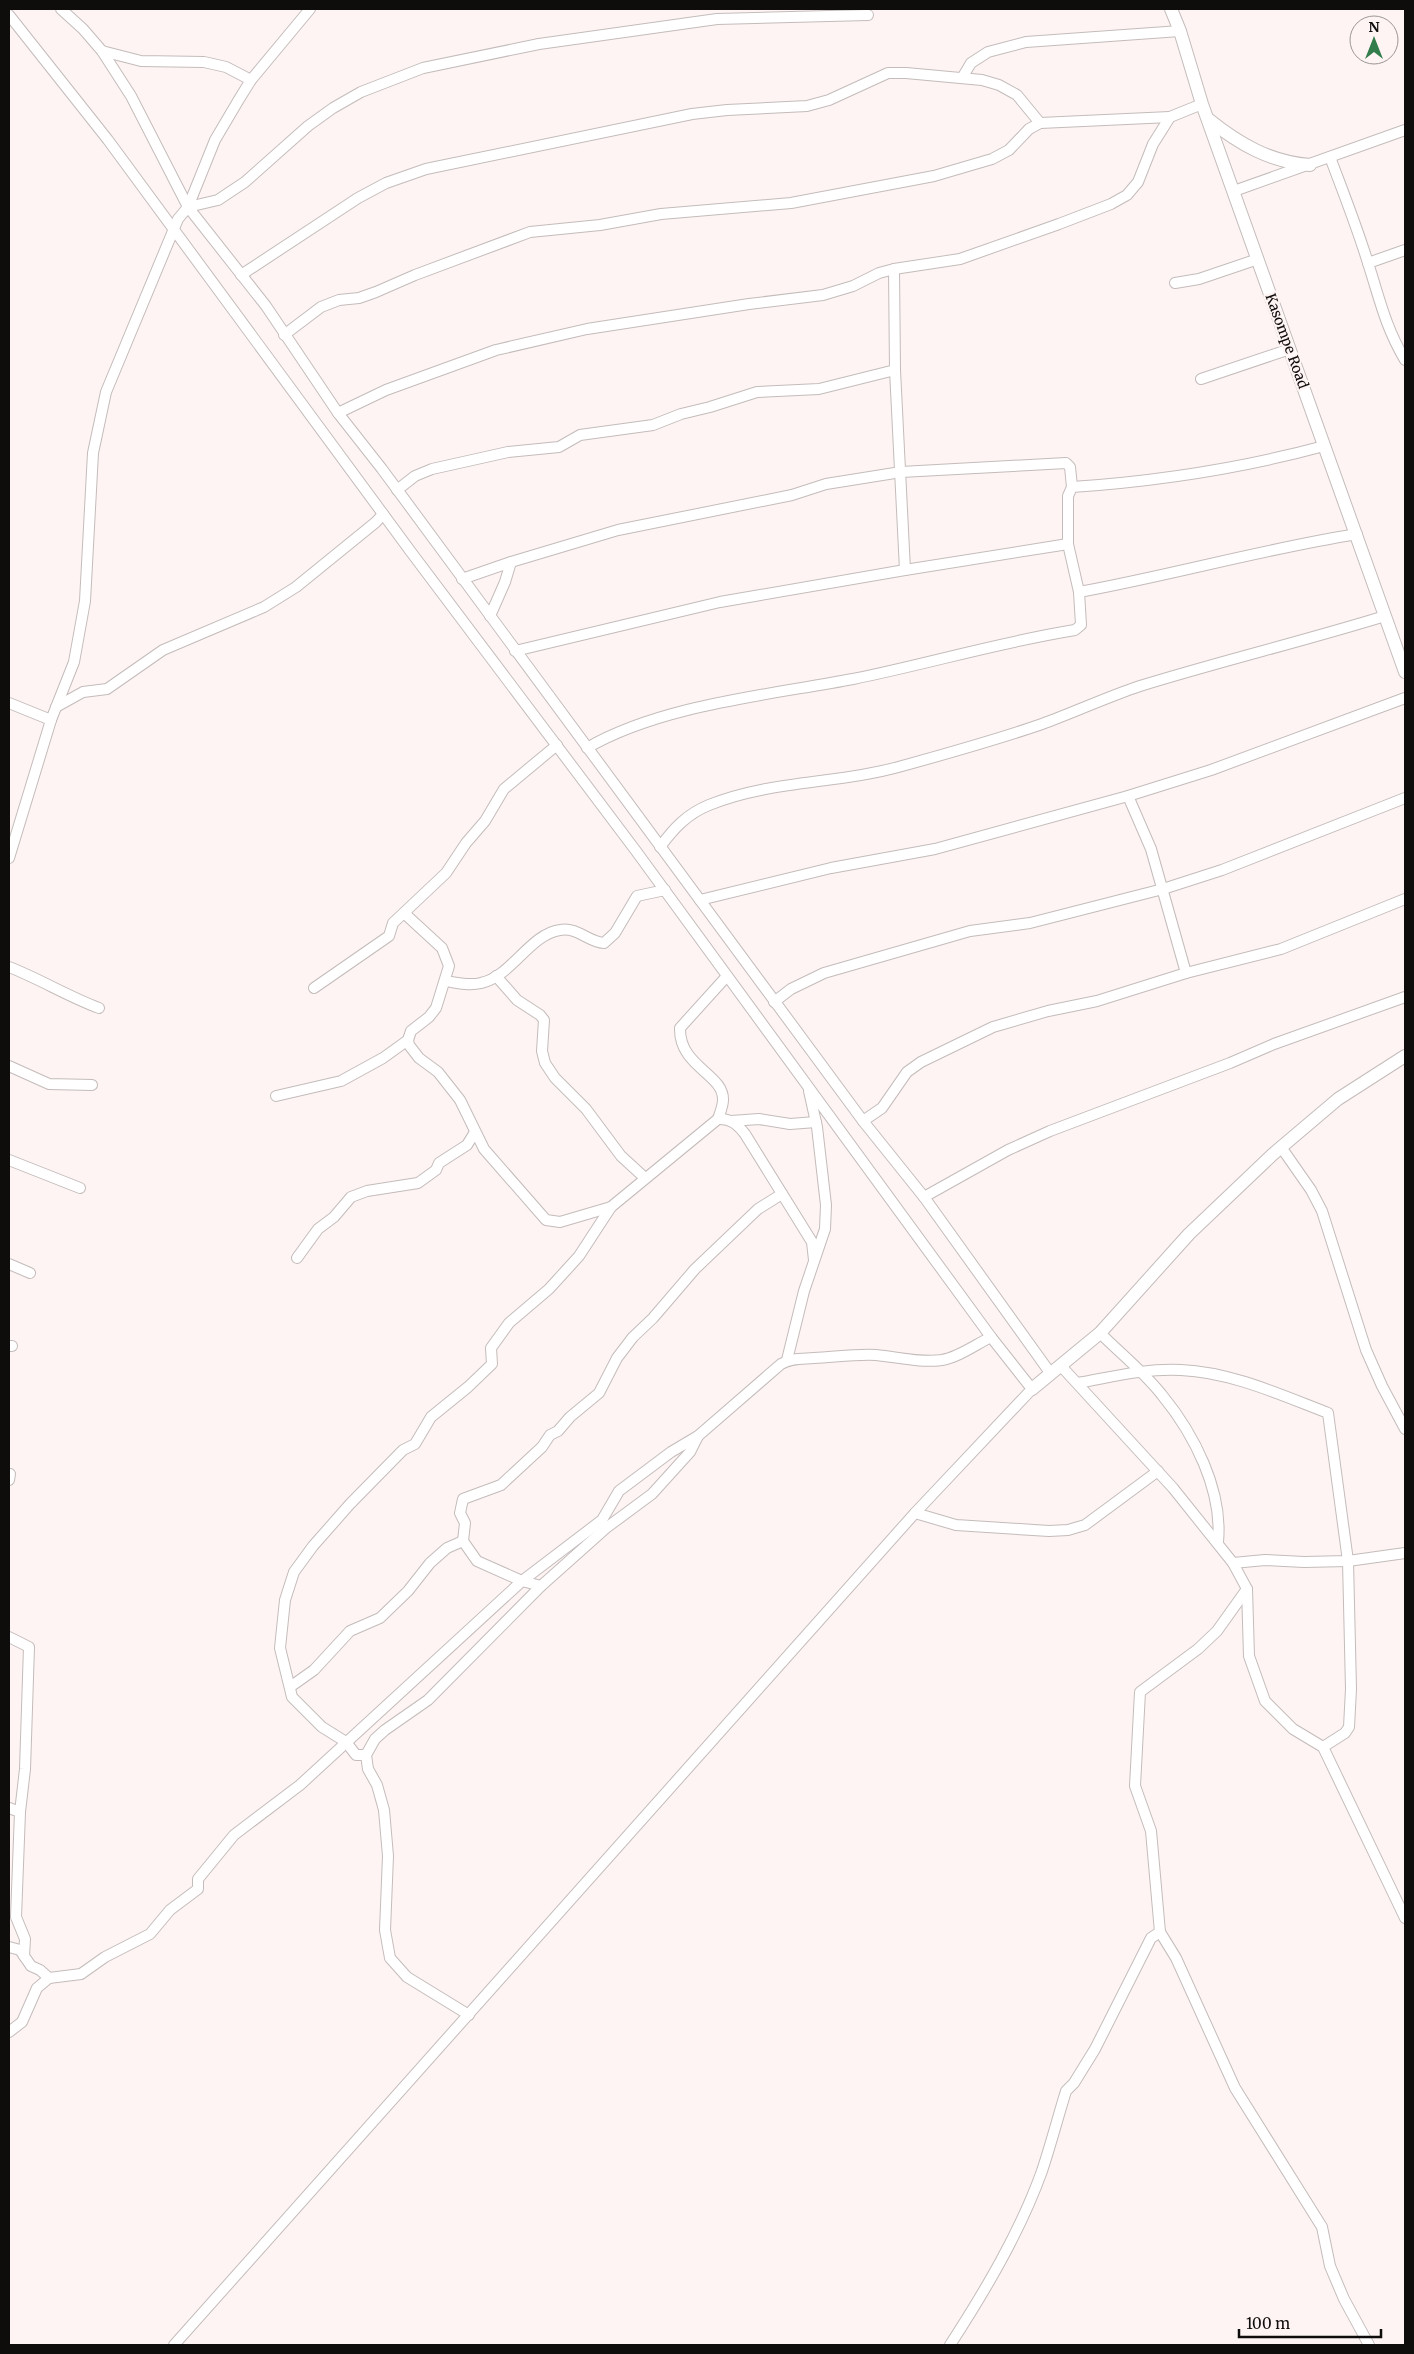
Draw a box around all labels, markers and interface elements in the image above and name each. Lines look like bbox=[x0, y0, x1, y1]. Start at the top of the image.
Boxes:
north arrow bbox=[1349, 15, 1399, 65]
text: N bbox=[1368, 18, 1380, 36]
street label: Kasompe Road bbox=[1261, 291, 1313, 392]
scale bar bbox=[1239, 2306, 1382, 2338]
text: 100 m bbox=[1246, 2314, 1290, 2333]

